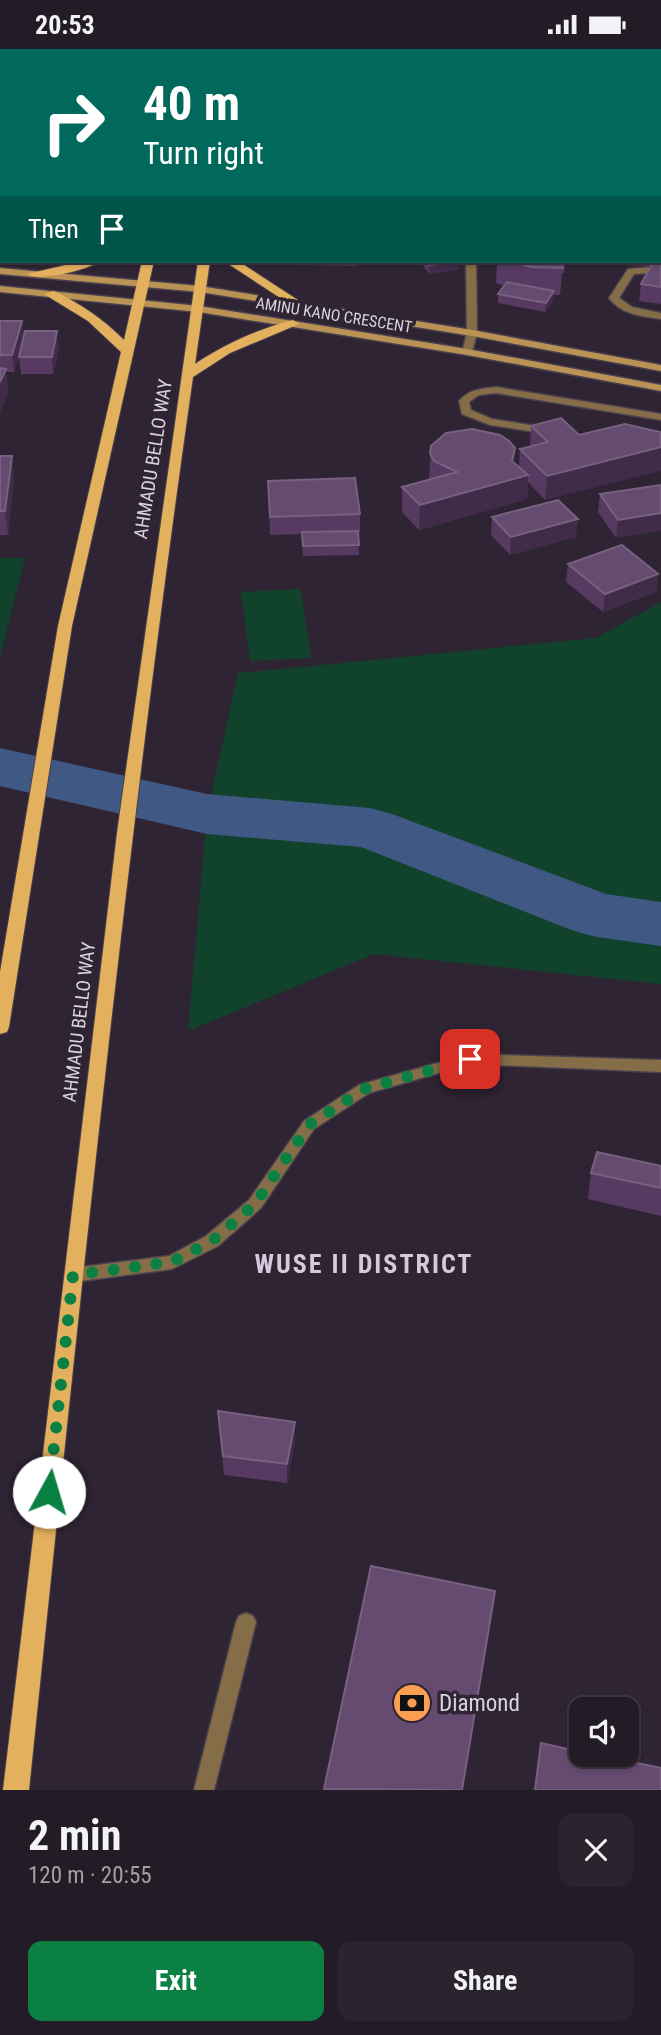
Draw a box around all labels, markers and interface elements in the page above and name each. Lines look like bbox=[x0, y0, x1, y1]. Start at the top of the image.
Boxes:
text: 20:53 bbox=[35, 10, 95, 40]
text: 40 m bbox=[143, 75, 240, 132]
icon: right bbox=[28, 77, 119, 168]
text: Turn right bbox=[143, 134, 264, 172]
icon: arrive bbox=[93, 210, 131, 248]
text: Then bbox=[28, 214, 79, 244]
street label: AMINU KANO CRESCENT bbox=[255, 293, 413, 337]
street label: AHMADU BELLO WAY bbox=[129, 378, 177, 540]
street label: AHMADU BELLO WAY bbox=[58, 941, 100, 1103]
pin bbox=[440, 1029, 500, 1089]
icon: arrive bbox=[451, 1040, 489, 1078]
district label: WUSE II DISTRICT bbox=[255, 1249, 473, 1279]
position arrow bbox=[12, 1455, 86, 1529]
bank icon: Diamond bbox=[391, 1682, 433, 1724]
place label: Diamond bbox=[439, 1690, 520, 1717]
map controls bbox=[569, 1697, 639, 1767]
button: sound bbox=[569, 1697, 639, 1767]
text: 2 min bbox=[28, 1811, 121, 1860]
button: close bbox=[559, 1813, 633, 1887]
text: 120 m · 20:55 bbox=[28, 1862, 152, 1889]
button: Exit bbox=[28, 1941, 324, 2021]
button: Share bbox=[338, 1941, 633, 2021]

